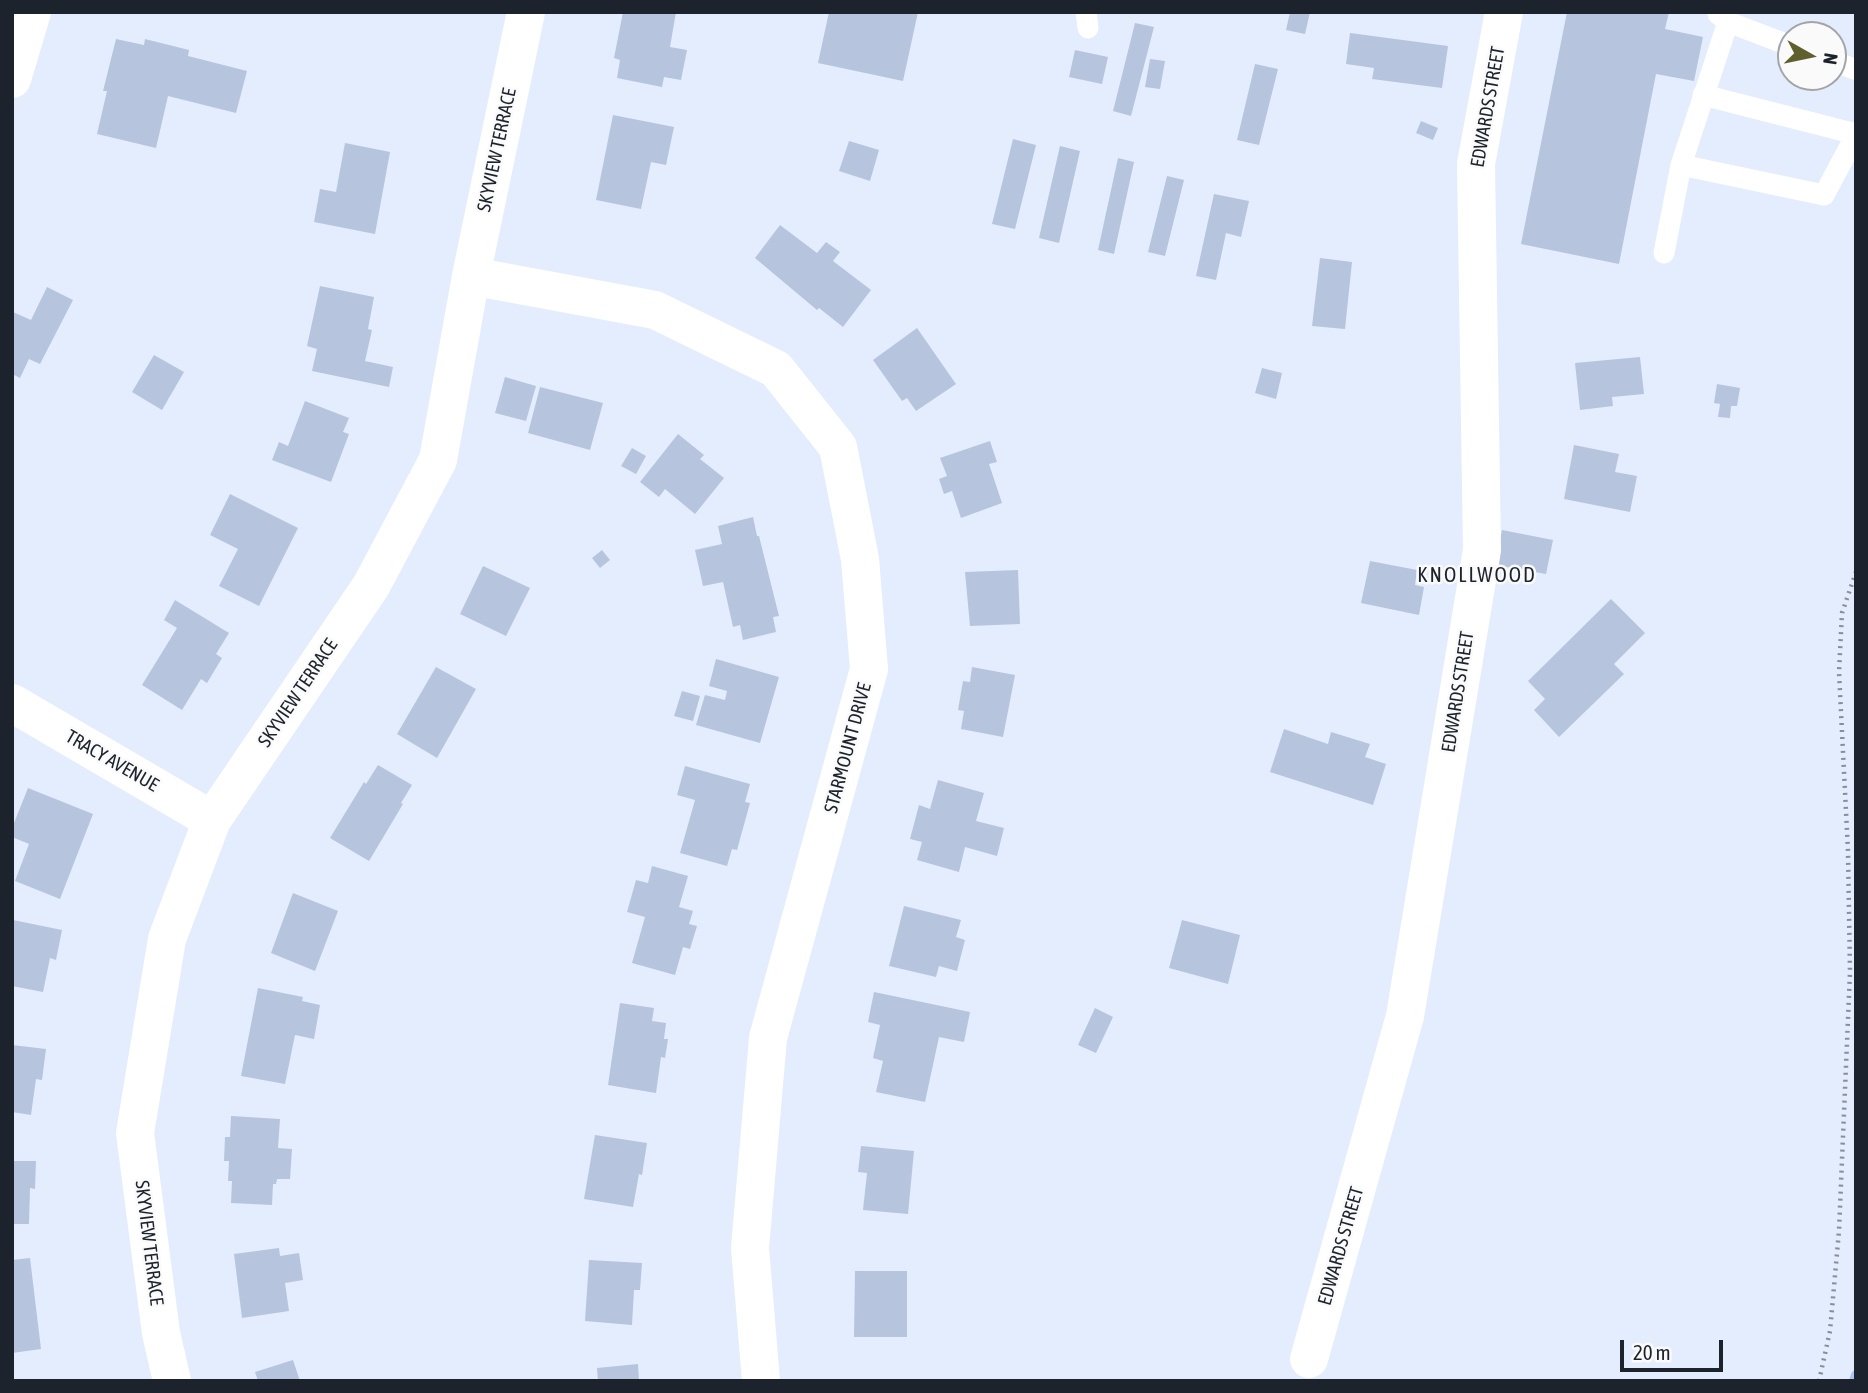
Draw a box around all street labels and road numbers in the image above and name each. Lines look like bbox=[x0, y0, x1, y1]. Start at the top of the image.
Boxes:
street label: EDWARDS STREET bbox=[1466, 45, 1510, 169]
street label: SKYVIEW TERRACE bbox=[473, 86, 521, 214]
street label: EDWARDS STREET bbox=[1437, 630, 1479, 754]
street label: SKYVIEW TERRACE bbox=[253, 634, 343, 752]
street label: STARMOUNT DRIVE bbox=[820, 680, 876, 816]
street label: TRACY AVENUE bbox=[61, 725, 163, 797]
street label: SKYVIEW TERRACE bbox=[130, 1179, 168, 1307]
street label: EDWARDS STREET bbox=[1313, 1184, 1369, 1308]

